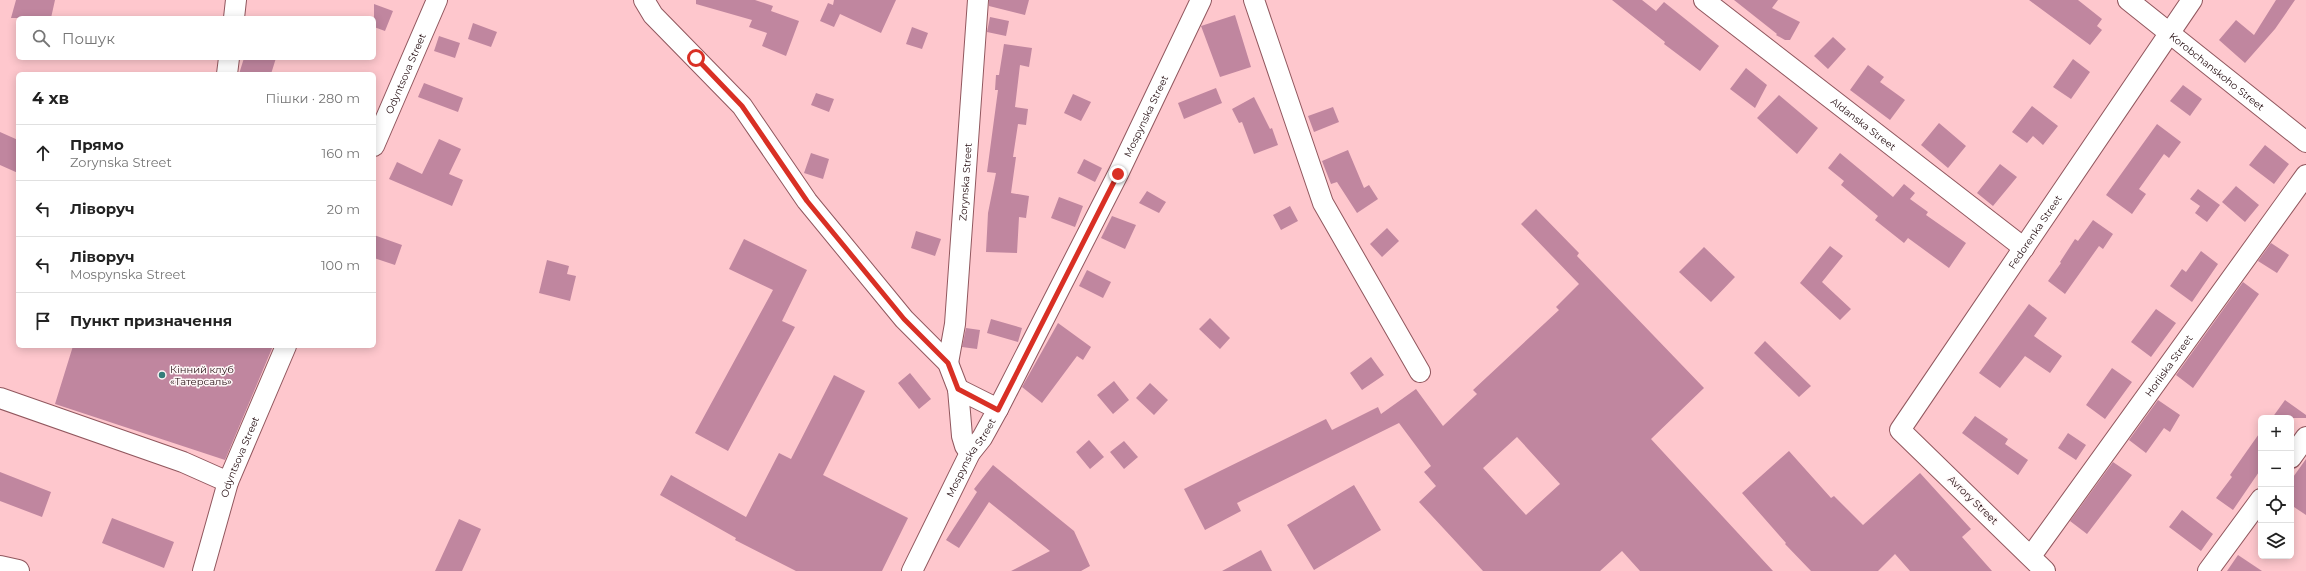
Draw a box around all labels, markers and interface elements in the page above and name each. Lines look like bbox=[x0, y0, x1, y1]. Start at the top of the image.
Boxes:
search box bbox=[16, 16, 376, 60]
icon: search bbox=[30, 27, 52, 49]
text: Пошук bbox=[62, 29, 115, 48]
street label: Korobchanskoho Street bbox=[2167, 29, 2267, 113]
street label: Odyntsova Street bbox=[382, 31, 428, 116]
route start bbox=[687, 49, 705, 67]
street label: Mospynska Street bbox=[1121, 73, 1171, 159]
text: 4 хв bbox=[32, 88, 69, 108]
text: Пішки · 280 m bbox=[266, 90, 360, 106]
street label: Aldanska Street bbox=[1828, 94, 1899, 153]
text: Прямо bbox=[70, 135, 124, 154]
icon: ahead bbox=[32, 142, 54, 164]
street label: Zorynska Street bbox=[956, 142, 974, 222]
text: 160 m bbox=[322, 145, 360, 161]
text: Zorynska Street bbox=[70, 154, 172, 170]
route end bbox=[1109, 165, 1127, 183]
street label: Fedorenka Street bbox=[2005, 192, 2064, 271]
icon: left bbox=[32, 198, 54, 220]
text: Ліворуч bbox=[70, 199, 135, 218]
text: 20 m bbox=[327, 201, 360, 217]
text: Ліворуч bbox=[70, 247, 135, 266]
icon: left bbox=[32, 254, 54, 276]
text: 100 m bbox=[321, 257, 360, 273]
text: Mospynska Street bbox=[70, 266, 186, 282]
icon: arrive bbox=[32, 310, 54, 332]
text: Пункт призначення bbox=[70, 311, 232, 330]
street label: Horiiska Street bbox=[2142, 332, 2195, 399]
place label: Кінний клуб «Татерсаль» bbox=[170, 363, 234, 388]
marker: Кінний клуб «Татерсаль» bbox=[157, 370, 167, 380]
street label: Odyntsova Street bbox=[218, 414, 262, 499]
map controls bbox=[2258, 415, 2294, 559]
button: + bbox=[2258, 415, 2294, 451]
street label: Mospynska Street bbox=[943, 416, 998, 499]
button: − bbox=[2258, 451, 2294, 487]
street label: Avrory Street bbox=[1945, 473, 2001, 527]
button: locate bbox=[2258, 487, 2294, 523]
button: layers bbox=[2258, 523, 2294, 559]

